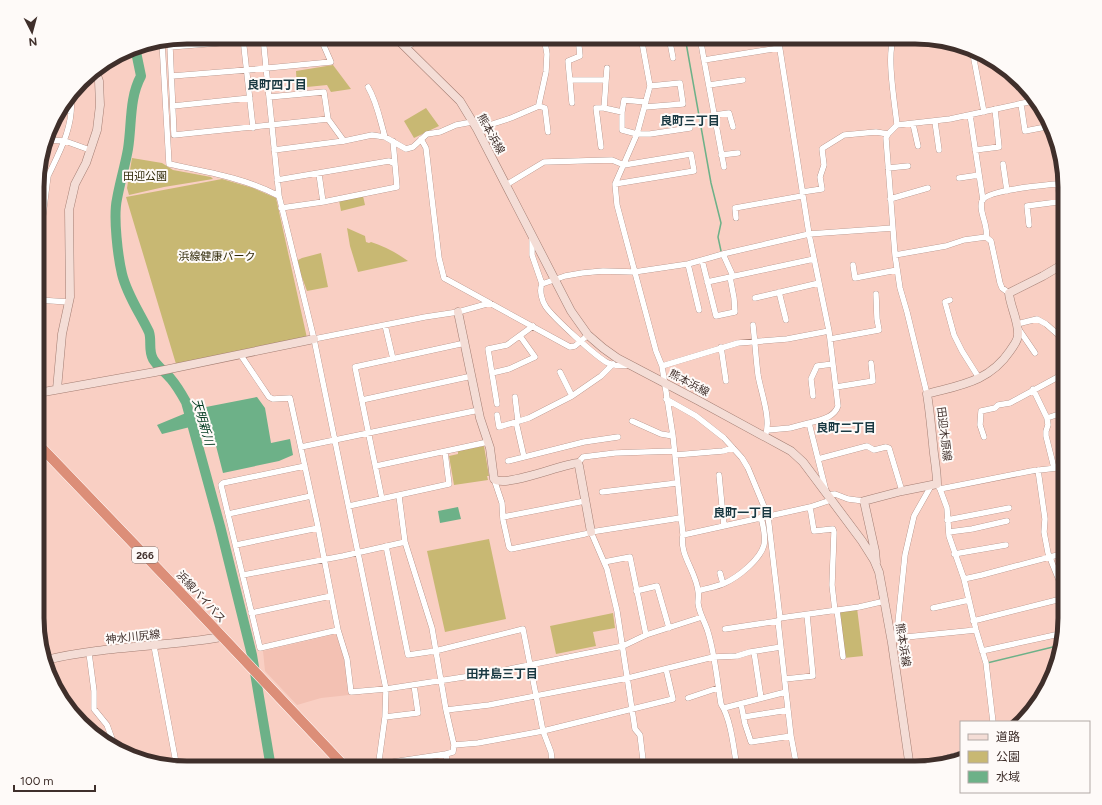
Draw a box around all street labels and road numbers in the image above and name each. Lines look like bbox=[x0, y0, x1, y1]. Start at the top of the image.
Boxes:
street label: 熊本浜線 bbox=[475, 112, 507, 156]
street label: 熊本浜線 bbox=[667, 367, 711, 399]
street label: 田迎木原線 bbox=[934, 406, 954, 462]
road number: 266 bbox=[132, 547, 158, 563]
street label: 浜線バイパス bbox=[174, 569, 228, 625]
street label: 熊本浜線 bbox=[893, 622, 913, 668]
street label: 神水川尻線 bbox=[105, 628, 161, 646]

